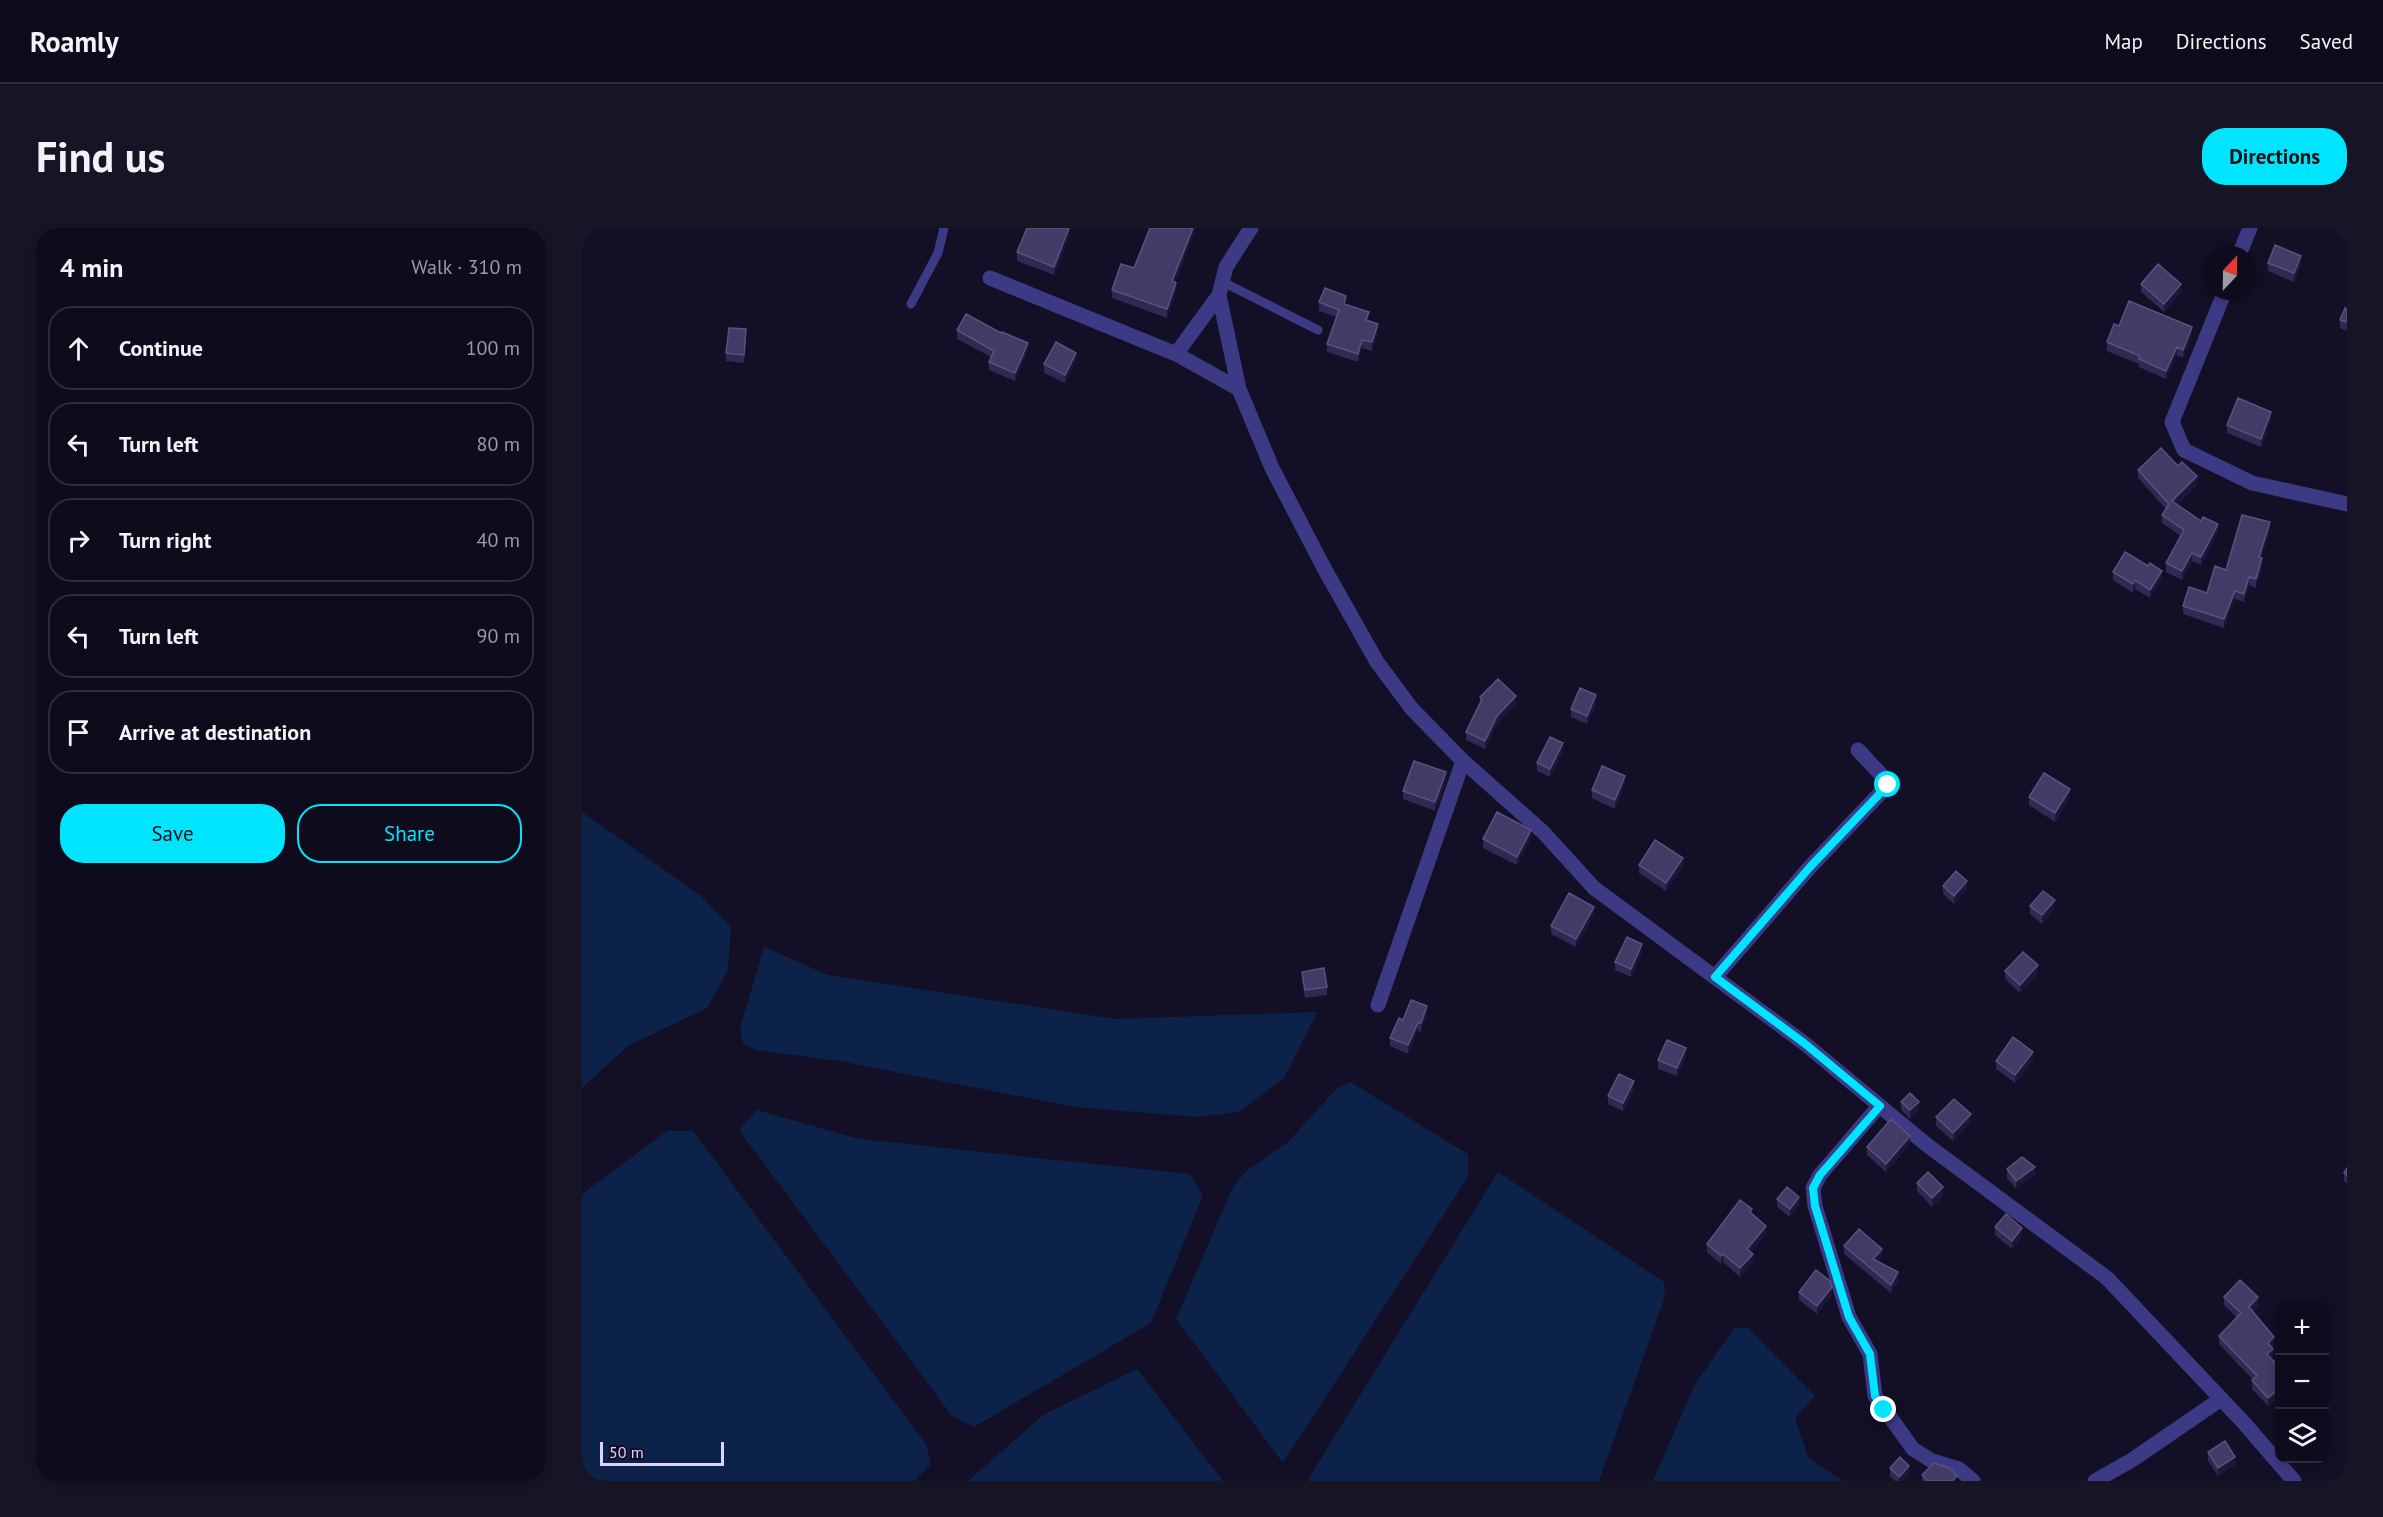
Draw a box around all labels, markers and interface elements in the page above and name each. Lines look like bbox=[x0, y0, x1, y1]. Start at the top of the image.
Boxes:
text: Roamly bbox=[30, 23, 119, 60]
text: Map bbox=[2104, 28, 2143, 55]
text: Directions bbox=[2176, 28, 2267, 55]
text: Saved bbox=[2300, 28, 2353, 55]
button: Directions bbox=[2202, 128, 2347, 185]
text: Find us bbox=[36, 129, 165, 184]
north arrow bbox=[2203, 246, 2257, 300]
text: 4 min bbox=[60, 251, 123, 284]
text: Walk · 310 m bbox=[411, 254, 522, 280]
icon: ahead bbox=[62, 332, 95, 365]
text: Continue bbox=[119, 334, 203, 362]
text: 100 m bbox=[466, 335, 520, 361]
icon: left bbox=[62, 428, 95, 461]
text: Turn left bbox=[119, 430, 199, 458]
text: 80 m bbox=[477, 431, 520, 457]
icon: right bbox=[62, 524, 95, 557]
text: Turn right bbox=[119, 526, 211, 554]
text: 40 m bbox=[477, 527, 520, 553]
icon: left bbox=[62, 620, 95, 653]
text: Turn left bbox=[119, 622, 199, 650]
text: 90 m bbox=[477, 623, 520, 649]
icon: arrive bbox=[62, 716, 95, 749]
text: Arrive at destination bbox=[119, 718, 311, 746]
route start bbox=[1874, 771, 1900, 797]
button: Save bbox=[60, 804, 285, 863]
button: Share bbox=[297, 804, 522, 863]
map controls bbox=[2275, 1301, 2329, 1463]
button: + bbox=[2275, 1301, 2329, 1355]
button: − bbox=[2275, 1355, 2329, 1409]
route end bbox=[1870, 1396, 1896, 1422]
button: layers bbox=[2275, 1409, 2329, 1463]
scale bar bbox=[600, 1439, 724, 1466]
text: 50 m bbox=[609, 1442, 644, 1462]

